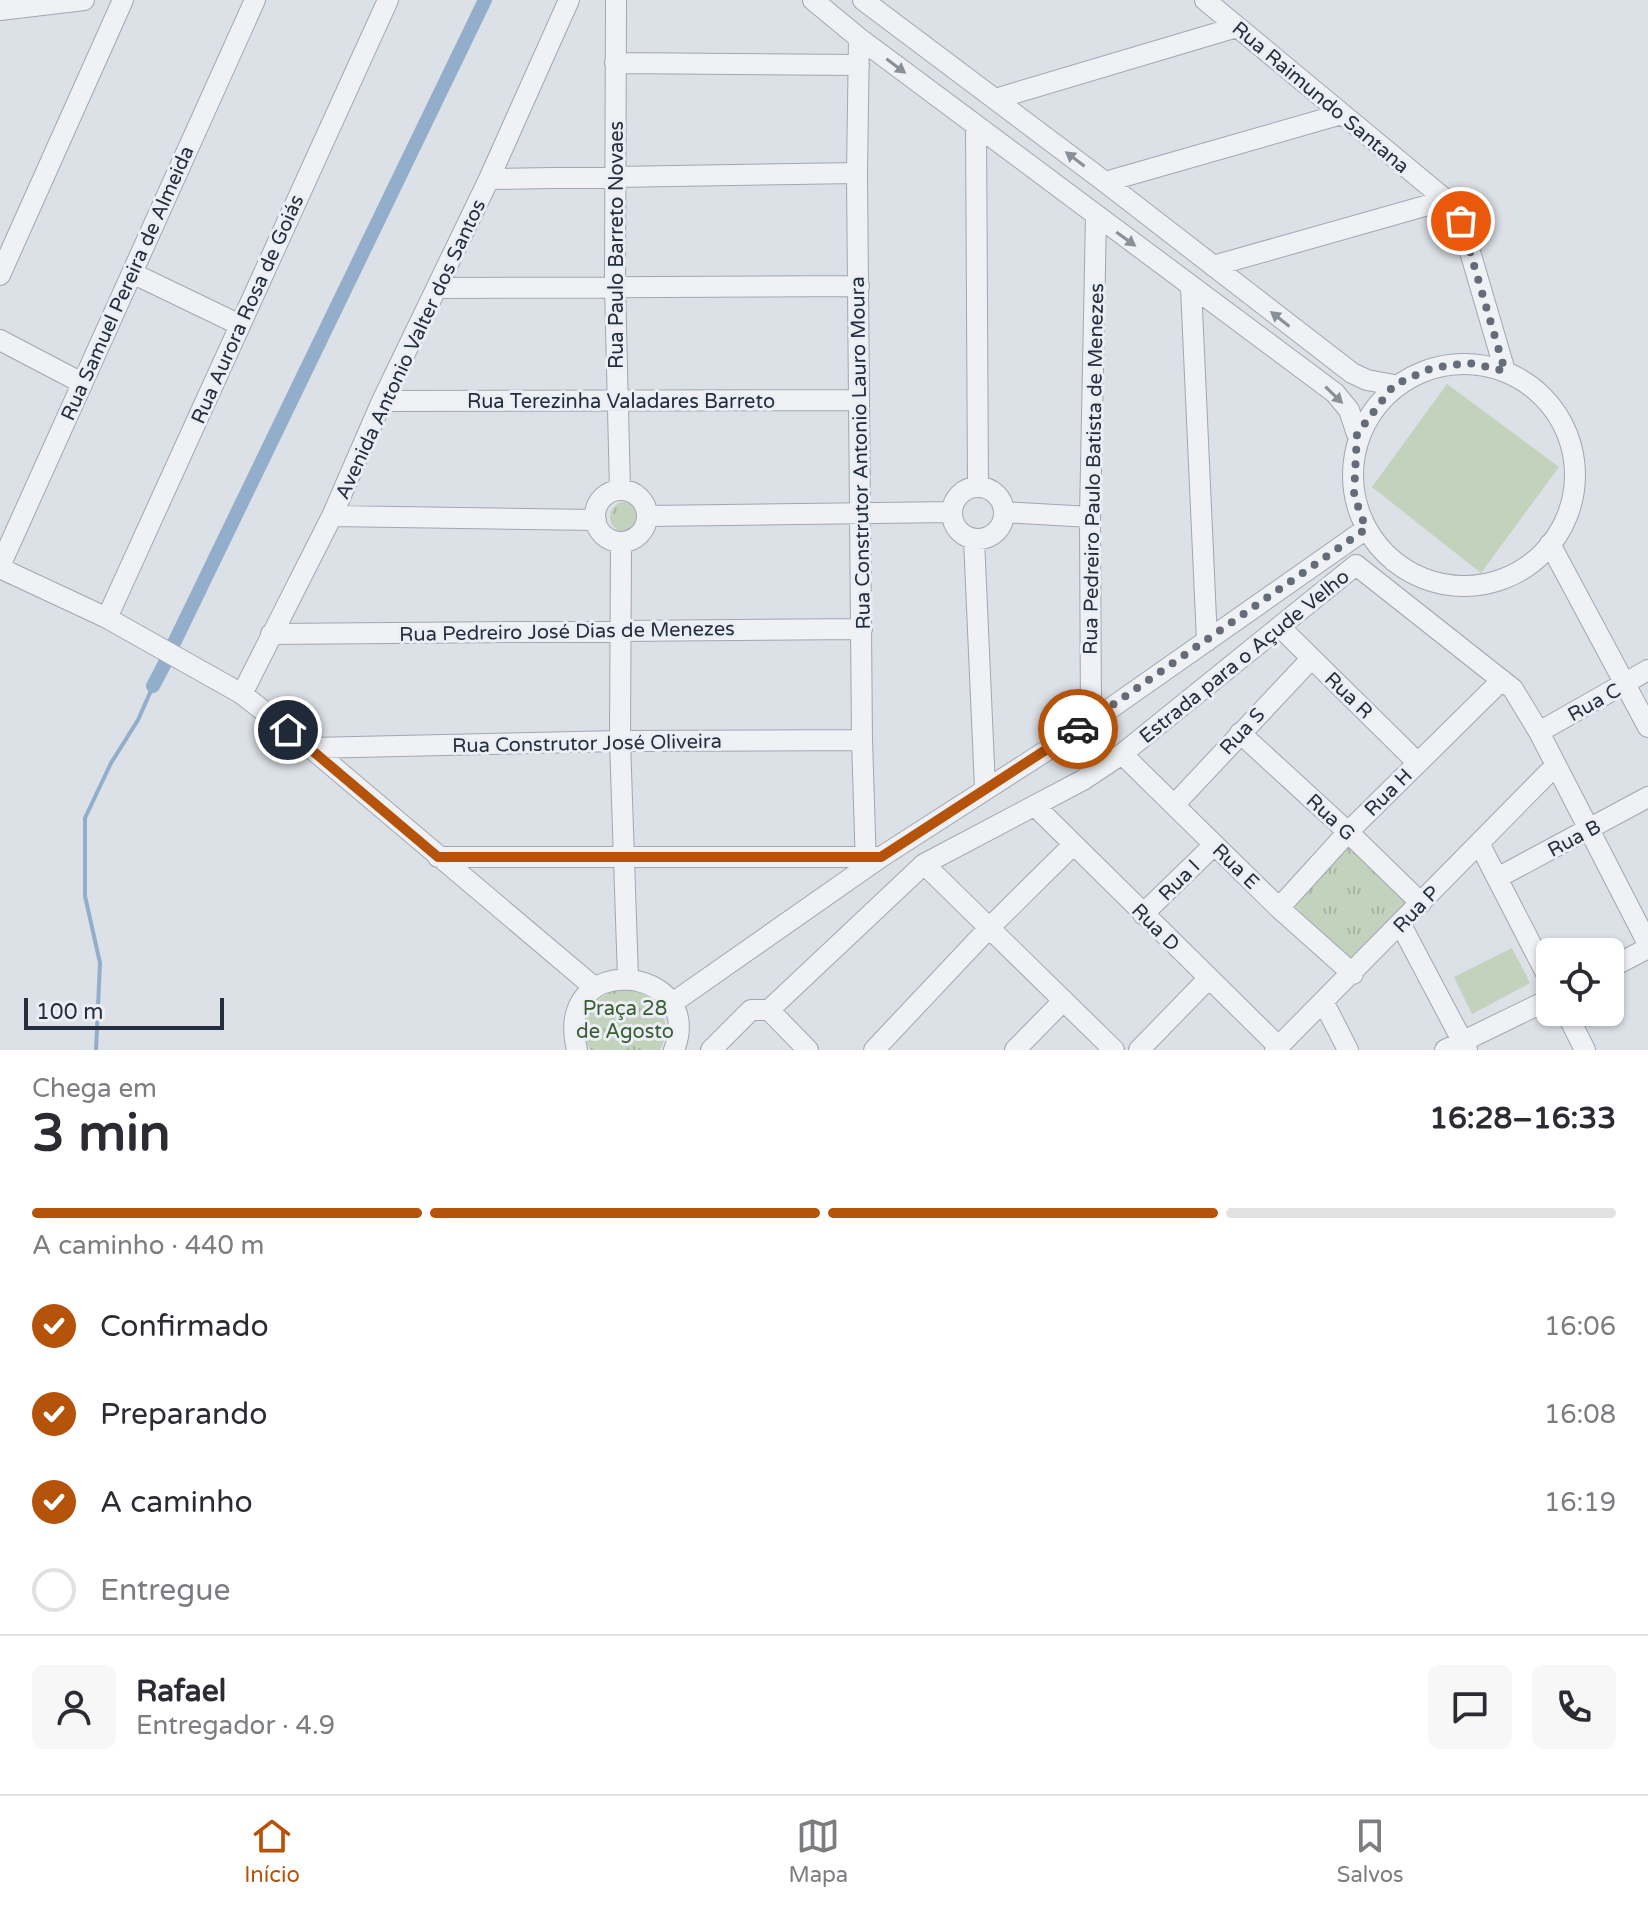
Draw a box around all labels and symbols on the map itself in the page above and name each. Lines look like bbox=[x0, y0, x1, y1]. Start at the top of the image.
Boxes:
street label: Rua Raimundo Santana bbox=[1227, 17, 1414, 179]
one-way arrow bbox=[886, 58, 906, 74]
street label: Rua Paulo Barreto Novaes bbox=[605, 121, 629, 369]
street label: Rua Samuel Pereira de Almeida bbox=[56, 142, 199, 424]
one-way arrow bbox=[1065, 152, 1085, 168]
pin bbox=[1427, 187, 1495, 255]
street label: Rua Aurora Rosa de Goiás bbox=[187, 191, 309, 428]
street label: Avenida Antonio Valter dos Santos bbox=[331, 196, 491, 503]
one-way arrow bbox=[1116, 231, 1137, 246]
street label: Rua Construtor Antonio Lauro Moura bbox=[846, 276, 876, 630]
street label: Rua Pedreiro Paulo Batista de Menezes bbox=[1079, 283, 1109, 655]
one-way arrow bbox=[1270, 311, 1291, 327]
one-way arrow bbox=[1324, 385, 1343, 404]
street label: Rua Terezinha Valadares Barreto bbox=[467, 390, 775, 414]
street label: Estrada para o Açude Velho bbox=[1135, 565, 1354, 749]
street label: Rua Pedreiro José Dias de Menezes bbox=[399, 617, 735, 647]
street label: Rua R bbox=[1319, 667, 1377, 724]
street label: Rua C bbox=[1564, 679, 1625, 727]
courier bbox=[1038, 689, 1118, 769]
pin bbox=[254, 696, 322, 764]
street label: Rua S bbox=[1215, 703, 1270, 760]
street label: Rua Construtor José Oliveira bbox=[452, 730, 722, 758]
street label: Rua H bbox=[1360, 764, 1418, 822]
street label: Rua G bbox=[1301, 789, 1360, 846]
street label: Rua B bbox=[1544, 815, 1605, 863]
street label: Rua E bbox=[1207, 839, 1264, 895]
street label: Rua I bbox=[1154, 855, 1205, 906]
street label: Rua P bbox=[1389, 881, 1445, 938]
street label: Rua D bbox=[1126, 899, 1184, 957]
scale bar bbox=[24, 994, 224, 1030]
park label: Praça 28 de Agosto bbox=[576, 997, 674, 1044]

